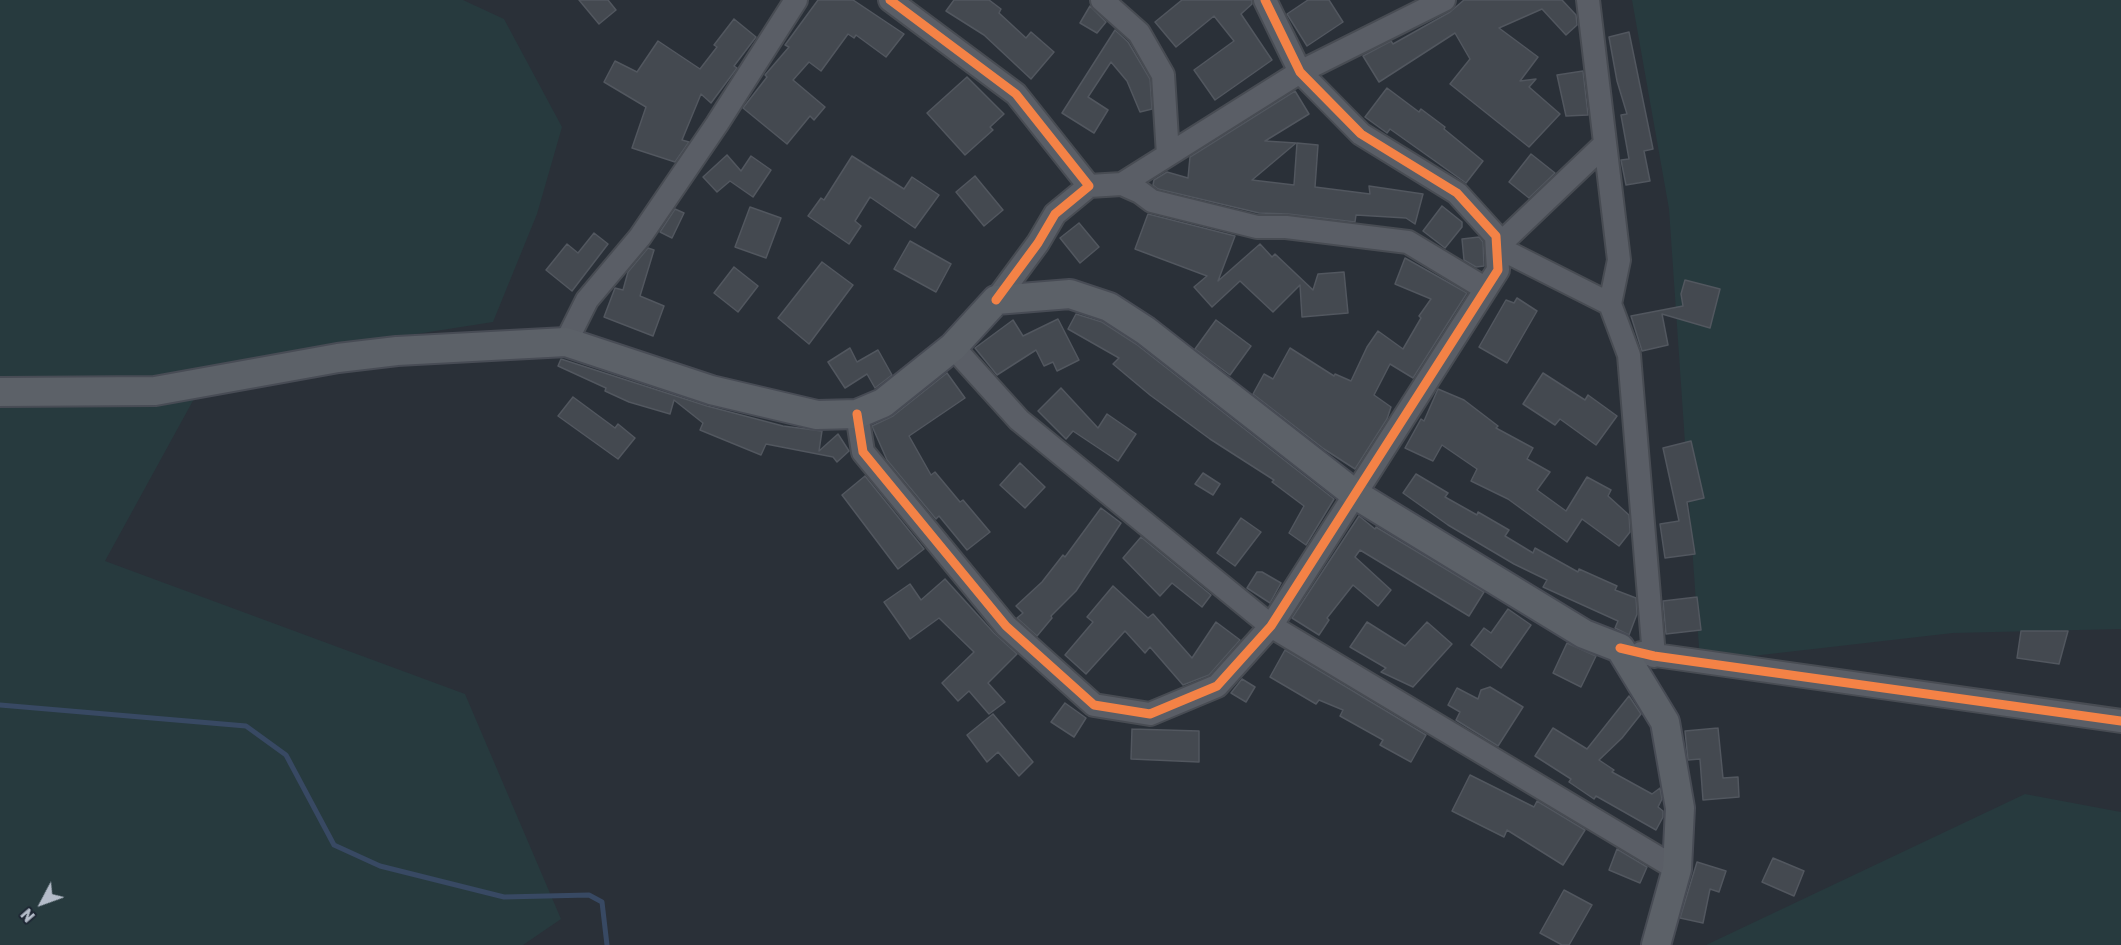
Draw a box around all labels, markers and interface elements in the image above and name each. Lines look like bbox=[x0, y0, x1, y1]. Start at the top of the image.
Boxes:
north arrow bbox=[12, 873, 72, 933]
text: N bbox=[17, 905, 39, 926]

